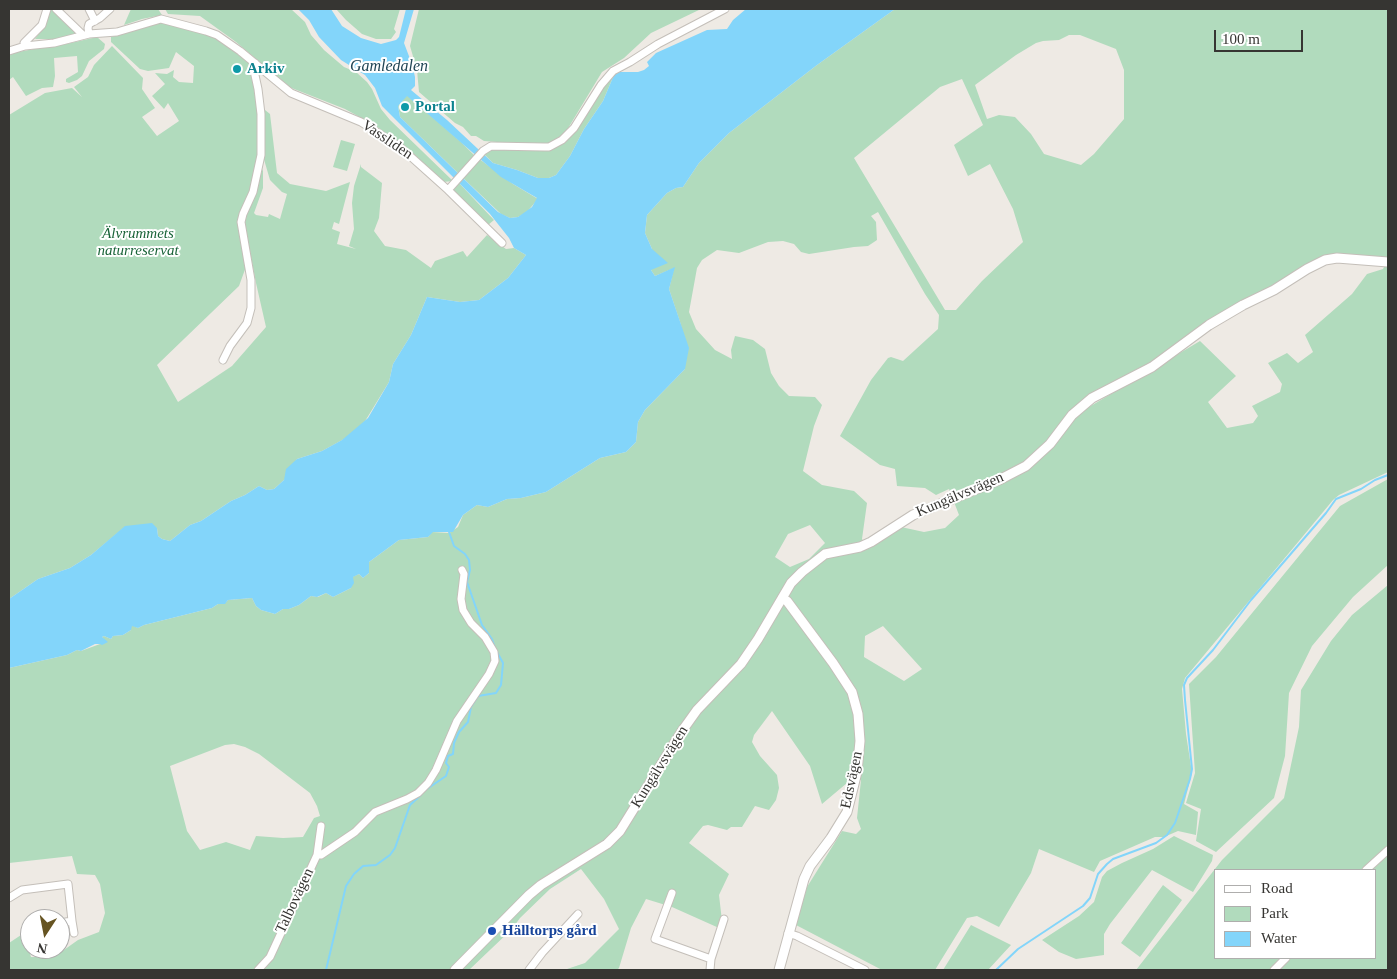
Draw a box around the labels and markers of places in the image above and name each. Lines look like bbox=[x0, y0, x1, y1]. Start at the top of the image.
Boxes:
place label: Arkiv bbox=[247, 60, 284, 78]
marker: Arkiv bbox=[231, 63, 243, 75]
place label: Portal bbox=[415, 98, 455, 116]
marker: Portal bbox=[399, 101, 411, 113]
place label: Hälltorps gård bbox=[502, 922, 597, 940]
marker: Hälltorps gård bbox=[486, 925, 498, 937]

